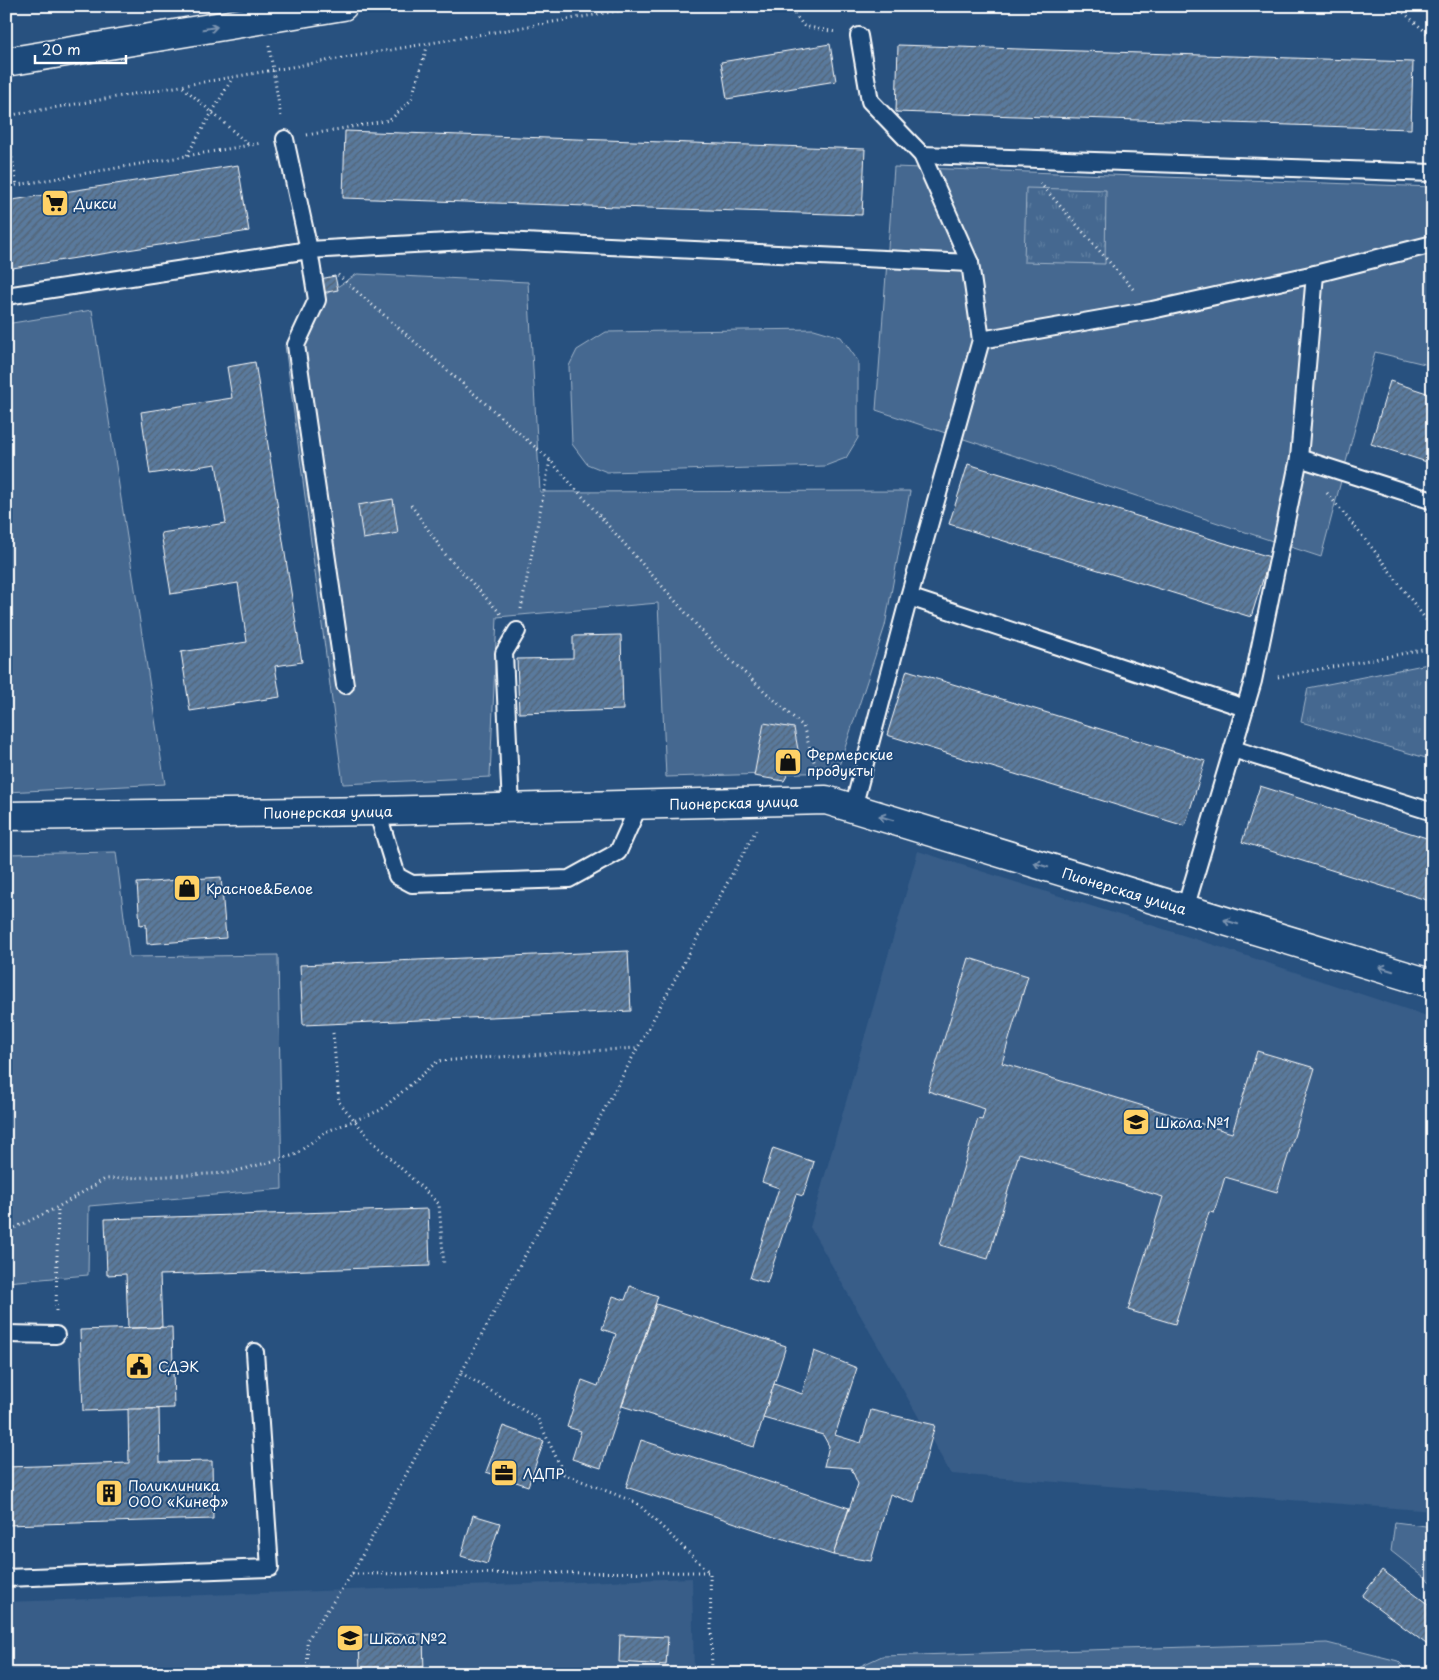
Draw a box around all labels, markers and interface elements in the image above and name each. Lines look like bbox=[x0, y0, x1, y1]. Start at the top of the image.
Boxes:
one-way arrow bbox=[201, 23, 217, 33]
scale bar bbox=[35, 32, 126, 64]
text: 20 m bbox=[42, 37, 81, 60]
supermarket icon: Дикси bbox=[40, 188, 70, 218]
place label: Дикси bbox=[73, 193, 117, 214]
place label: Фермерские продукты bbox=[807, 744, 893, 781]
shop icon: Фермерские продукты bbox=[773, 747, 803, 777]
street label: Пионерская улица bbox=[669, 790, 799, 814]
street label: Пионерская улица bbox=[263, 800, 393, 823]
one-way arrow bbox=[878, 813, 894, 823]
one-way arrow bbox=[1034, 860, 1050, 870]
street label: Пионерская улица bbox=[1060, 862, 1189, 919]
shop icon: Красное&Белое bbox=[172, 873, 202, 903]
place label: Красное&Белое bbox=[206, 878, 313, 899]
one-way arrow bbox=[1223, 917, 1239, 927]
one-way arrow bbox=[1378, 964, 1394, 974]
school or university icon: Школа №1 bbox=[1121, 1107, 1151, 1137]
place label: Школа №1 bbox=[1155, 1112, 1230, 1133]
public building icon: СДЭК bbox=[124, 1351, 154, 1381]
place label: СДЭК bbox=[158, 1356, 199, 1377]
office icon: ЛДПР bbox=[489, 1458, 519, 1488]
place label: ЛДПР bbox=[523, 1463, 565, 1484]
place label: Поликлиника ООО «Кинеф» bbox=[128, 1475, 228, 1512]
building icon: Поликлиника ООО «Кинеф» bbox=[94, 1478, 124, 1508]
school or university icon: Школа №2 bbox=[335, 1623, 365, 1653]
place label: Школа №2 bbox=[369, 1628, 447, 1649]

